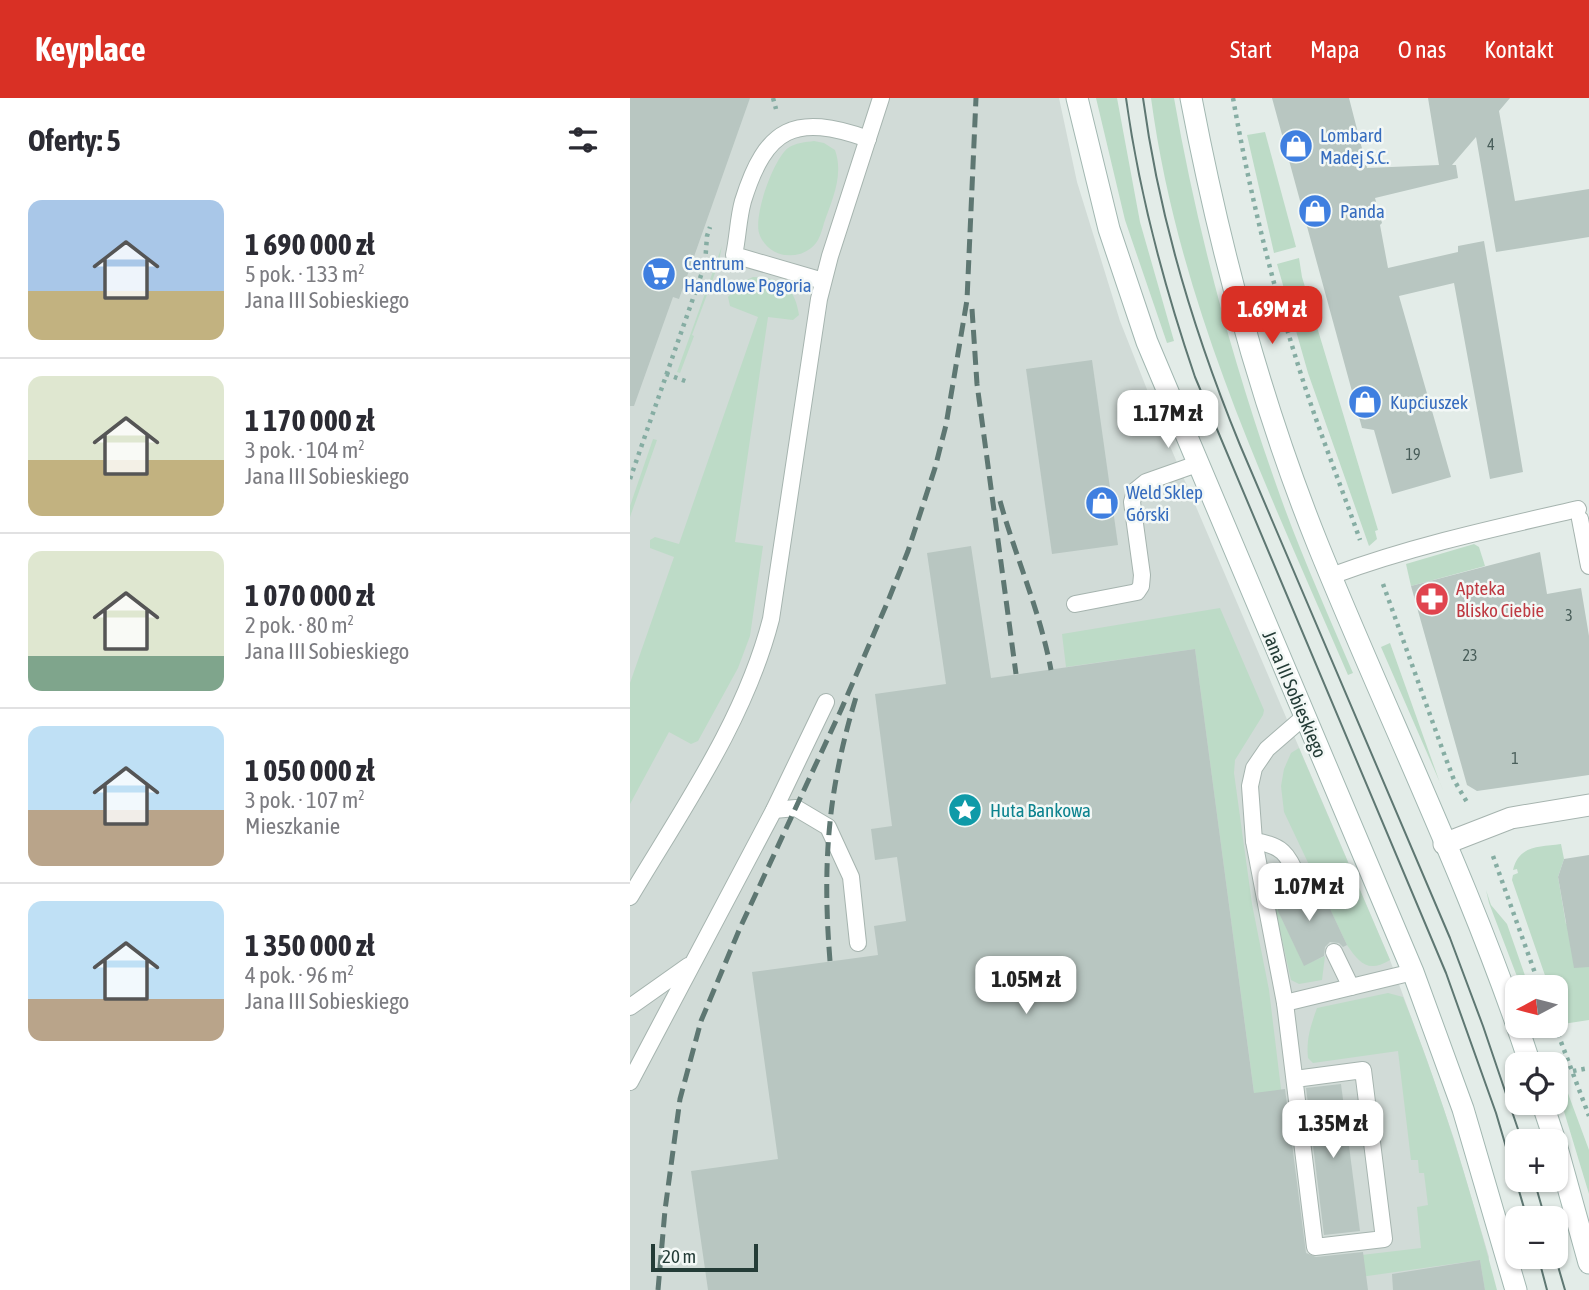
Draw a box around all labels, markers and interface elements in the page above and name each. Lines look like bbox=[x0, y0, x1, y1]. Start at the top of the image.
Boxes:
text: Keyplace bbox=[35, 30, 146, 68]
text: Start bbox=[1230, 36, 1272, 63]
text: Mapa bbox=[1310, 36, 1360, 63]
text: O nas bbox=[1398, 36, 1446, 63]
text: Kontakt bbox=[1484, 36, 1554, 63]
icon: filters bbox=[564, 121, 602, 159]
text: Oferty: 5 bbox=[28, 123, 121, 157]
place label: Lombard Madej S.C. bbox=[1320, 124, 1389, 168]
shop icon: Lombard Madej S.C. bbox=[1277, 127, 1315, 165]
house number: 4 bbox=[1487, 135, 1495, 153]
shop icon: Panda bbox=[1296, 192, 1334, 230]
place label: Panda bbox=[1340, 200, 1385, 222]
text: 1 690 000 zł bbox=[245, 227, 375, 261]
icon: home bbox=[84, 228, 168, 312]
place label: Centrum Handlowe Pogoria bbox=[684, 252, 812, 296]
supermarket icon: Centrum Handlowe Pogoria bbox=[640, 255, 678, 293]
text: 5 pok. · 133 m² bbox=[245, 261, 365, 287]
pin: 1.69M zł bbox=[1200, 286, 1344, 346]
text: Jana III Sobieskiego bbox=[245, 287, 409, 313]
text: 1.69M zł bbox=[1237, 296, 1307, 322]
shop icon: Kupciuszek bbox=[1346, 383, 1384, 421]
pin: 1.17M zł bbox=[1096, 390, 1240, 450]
place label: Kupciuszek bbox=[1390, 391, 1469, 413]
text: 1.17M zł bbox=[1133, 400, 1203, 426]
text: 1 170 000 zł bbox=[245, 403, 375, 437]
icon: home bbox=[84, 404, 168, 488]
text: 3 pok. · 104 m² bbox=[245, 437, 365, 463]
house number: 19 bbox=[1405, 445, 1421, 463]
text: Jana III Sobieskiego bbox=[245, 463, 409, 489]
place label: Weld Sklep Górski bbox=[1126, 481, 1203, 525]
shop icon: Weld Sklep Górski bbox=[1083, 484, 1121, 522]
place label: Apteka Blisko Ciebie bbox=[1456, 577, 1544, 621]
text: 1 070 000 zł bbox=[245, 578, 375, 612]
icon: home bbox=[84, 579, 168, 663]
pharmacy icon: Apteka Blisko Ciebie bbox=[1413, 580, 1451, 618]
house number: 3 bbox=[1565, 606, 1573, 624]
text: 2 pok. · 80 m² bbox=[245, 612, 354, 638]
street label: Jana III Sobieskiego bbox=[1258, 627, 1332, 761]
text: Jana III Sobieskiego bbox=[245, 638, 409, 664]
house number: 23 bbox=[1462, 646, 1478, 664]
house number: 1 bbox=[1511, 749, 1519, 767]
text: 1 050 000 zł bbox=[245, 753, 375, 787]
icon: home bbox=[84, 754, 168, 838]
text: 3 pok. · 107 m² bbox=[245, 787, 365, 813]
place icon: Huta Bankowa bbox=[946, 791, 984, 829]
place label: Huta Bankowa bbox=[990, 799, 1091, 821]
text: Mieszkanie bbox=[245, 813, 340, 839]
pin: 1.07M zł bbox=[1237, 864, 1381, 923]
text: 1.07M zł bbox=[1274, 873, 1344, 899]
text: 1 350 000 zł bbox=[245, 928, 375, 962]
icon: home bbox=[84, 929, 168, 1013]
pin: 1.05M zł bbox=[954, 956, 1098, 1016]
text: 4 pok. · 96 m² bbox=[245, 962, 354, 988]
text: 1.05M zł bbox=[991, 966, 1061, 992]
north arrow bbox=[1505, 975, 1568, 1038]
map controls bbox=[1505, 975, 1568, 1269]
text: Jana III Sobieskiego bbox=[245, 988, 409, 1014]
button: locate bbox=[1505, 1052, 1568, 1115]
pin: 1.35M zł bbox=[1261, 1100, 1405, 1160]
text: 1.35M zł bbox=[1298, 1110, 1368, 1136]
button: + bbox=[1505, 1129, 1568, 1192]
button: − bbox=[1505, 1206, 1568, 1269]
scale bar bbox=[651, 1241, 758, 1273]
text: 20 m bbox=[662, 1245, 696, 1267]

